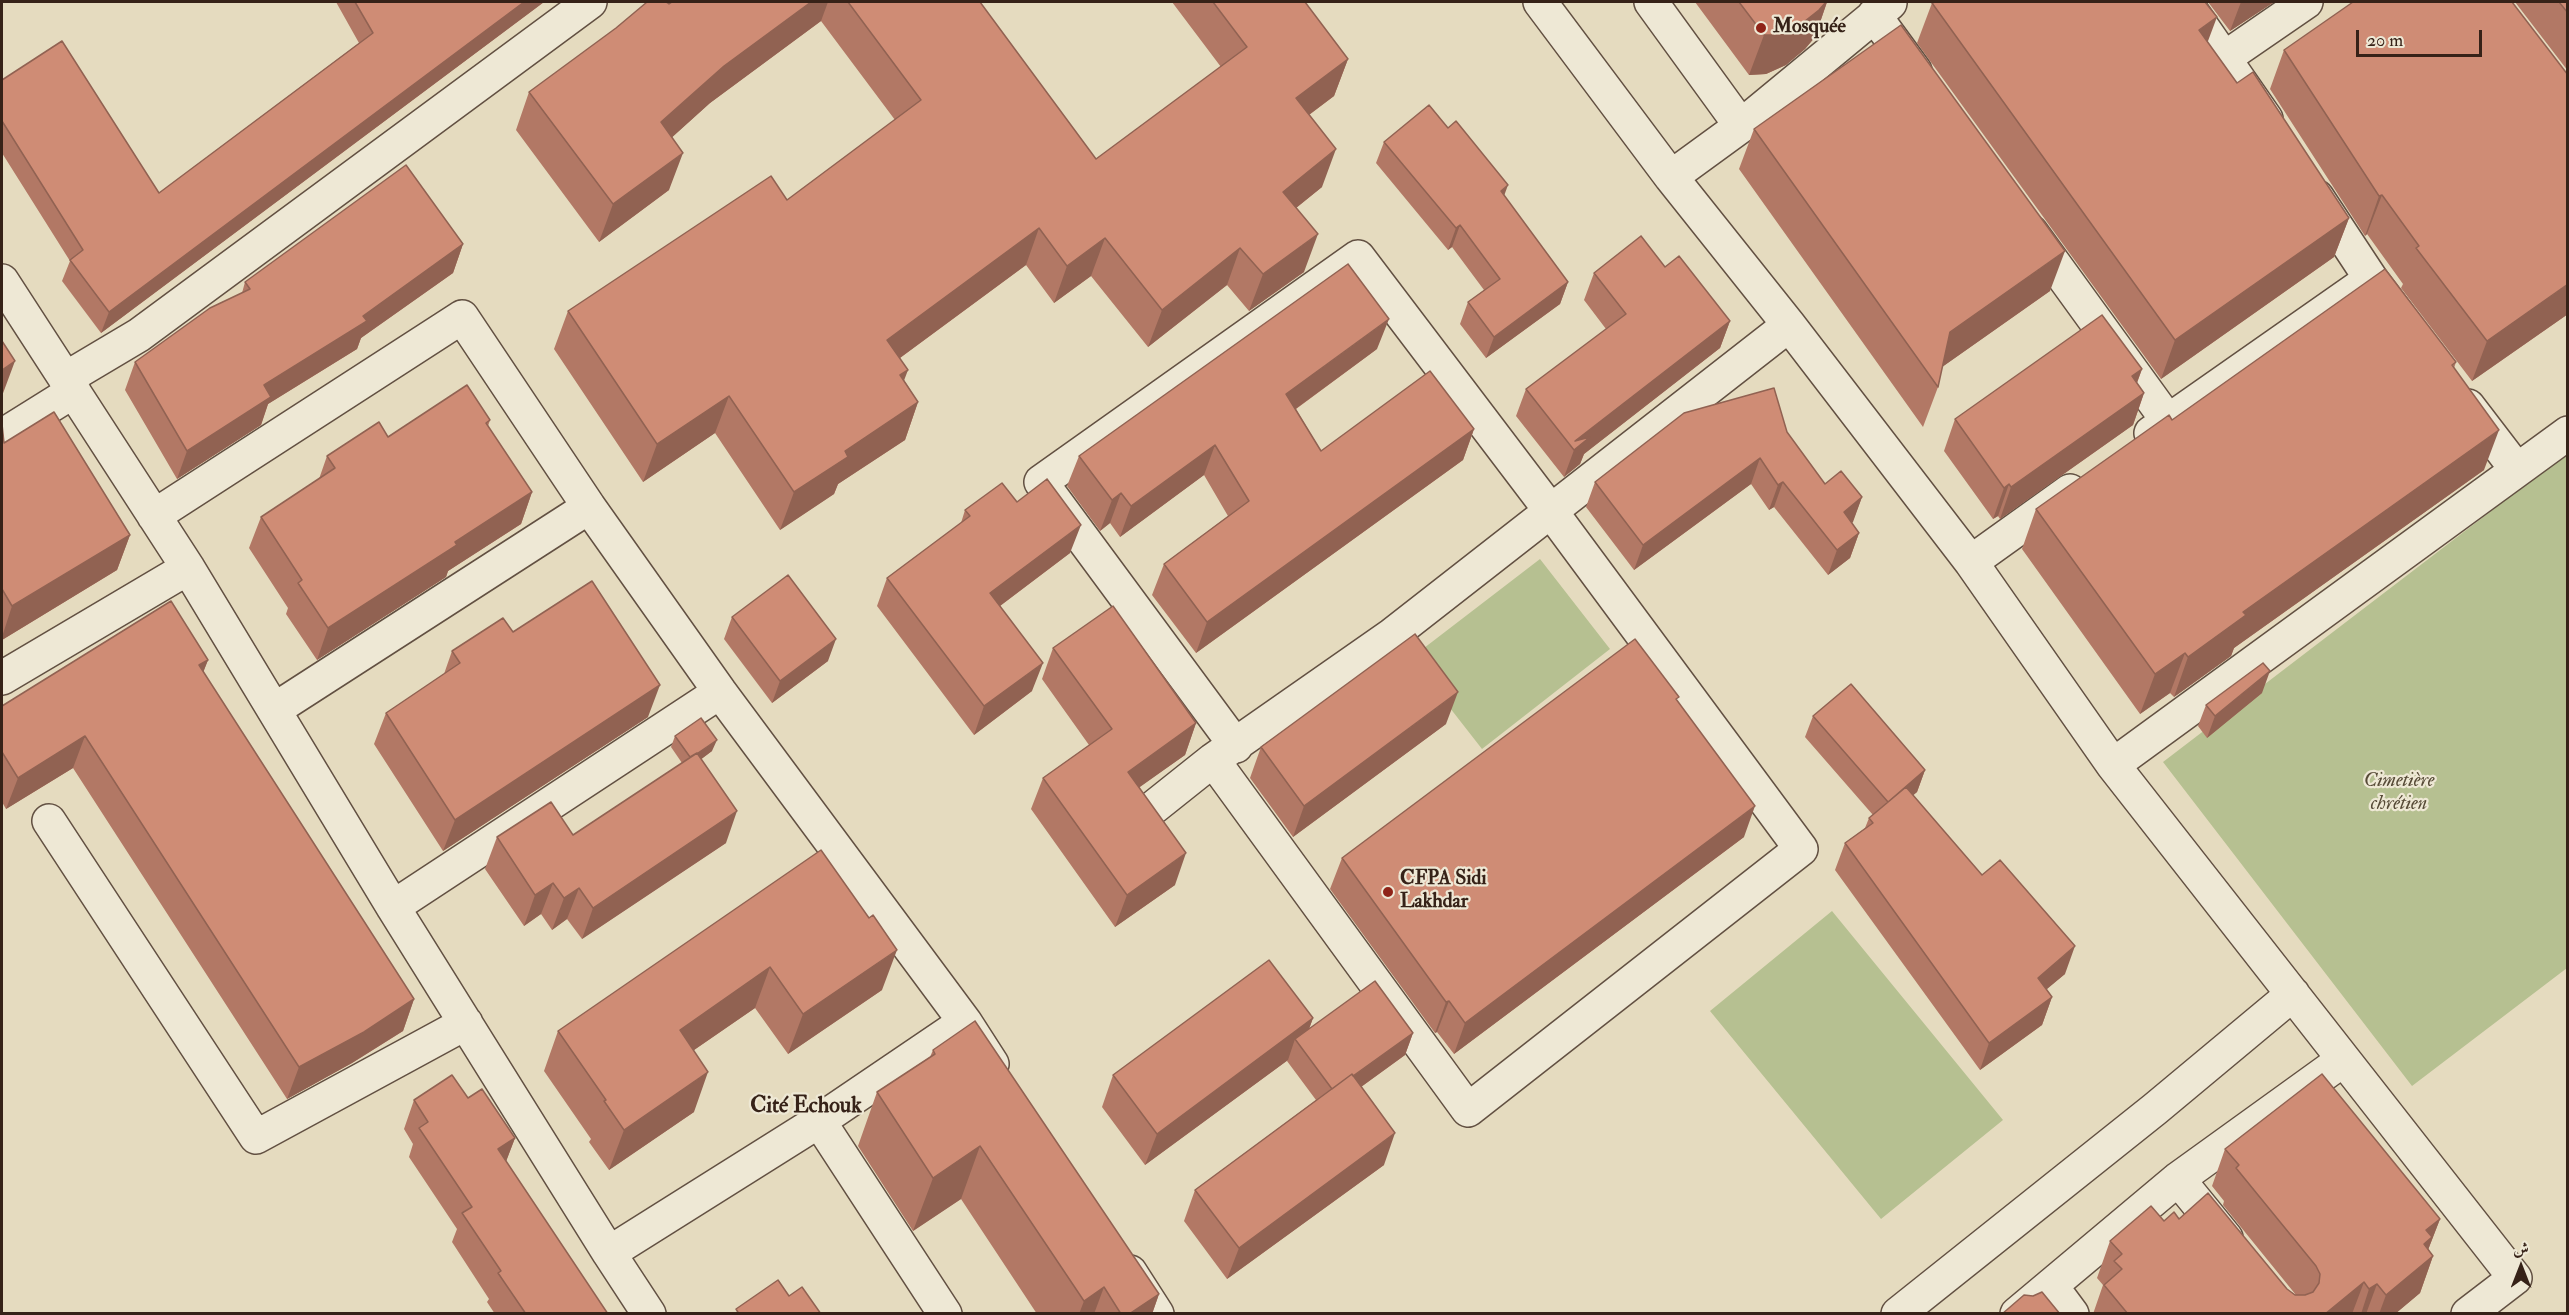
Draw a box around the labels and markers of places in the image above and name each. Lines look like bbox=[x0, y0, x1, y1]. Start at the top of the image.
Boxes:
place label: Mosquée bbox=[1773, 16, 1846, 40]
marker: Mosquée bbox=[1754, 21, 1768, 35]
place label: CFPA Sidi Lakhdar bbox=[1400, 868, 1487, 915]
marker: CFPA Sidi Lakhdar bbox=[1381, 885, 1395, 899]

